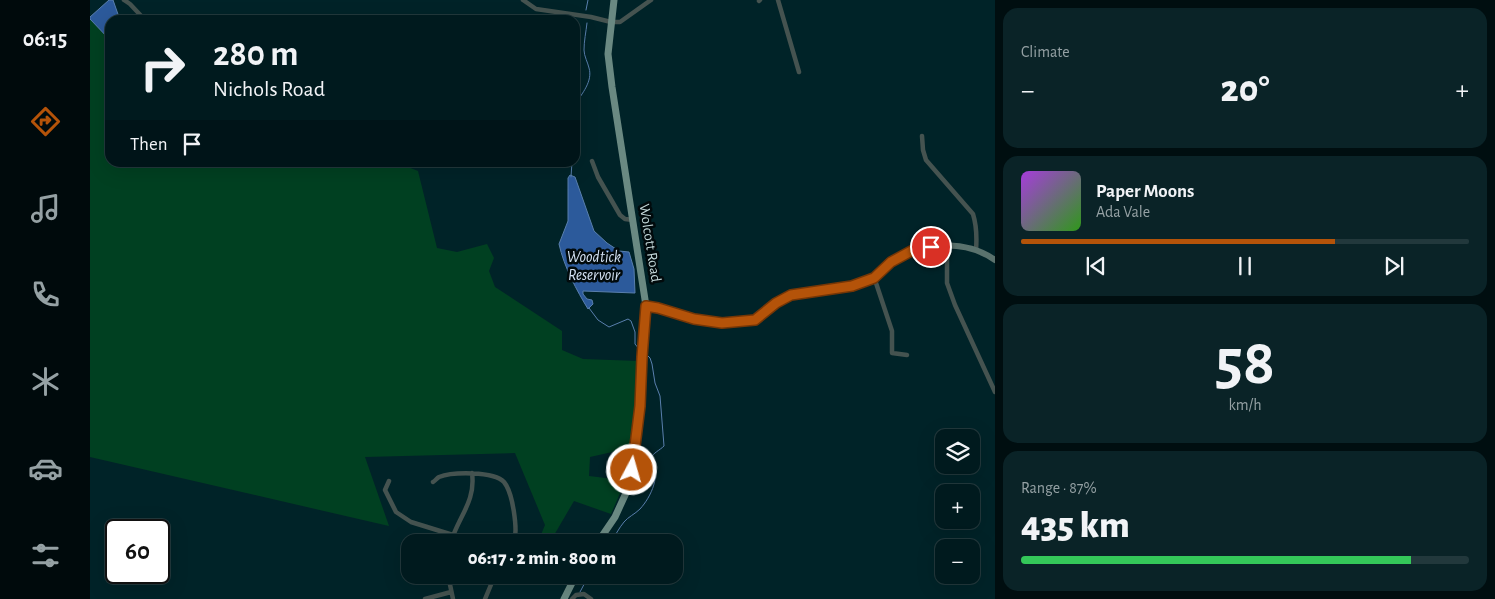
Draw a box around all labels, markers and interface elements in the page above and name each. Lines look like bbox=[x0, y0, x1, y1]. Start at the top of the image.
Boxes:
text: 06:15 bbox=[23, 28, 67, 50]
icon: right bbox=[130, 35, 195, 100]
text: 280 m bbox=[213, 37, 299, 72]
text: Climate bbox=[1021, 44, 1070, 60]
text: 20° bbox=[1221, 71, 1269, 109]
text: − bbox=[1021, 77, 1034, 105]
text: + bbox=[1456, 77, 1469, 105]
text: Nichols Road bbox=[213, 78, 325, 100]
icon: directions bbox=[28, 104, 63, 139]
icon: arrive bbox=[178, 130, 206, 158]
text: Then bbox=[130, 135, 168, 154]
text: Paper Moons bbox=[1096, 182, 1194, 201]
icon: music bbox=[28, 191, 63, 226]
street label: Wolcott Road bbox=[636, 203, 664, 283]
text: Ada Vale bbox=[1096, 204, 1150, 220]
pin bbox=[910, 226, 952, 268]
icon: arrive bbox=[917, 233, 945, 261]
water label: Woodtick Reservoir bbox=[567, 249, 621, 283]
icon: previous bbox=[1082, 252, 1110, 280]
icon: pause bbox=[1231, 252, 1259, 280]
icon: next bbox=[1380, 252, 1408, 280]
icon: phone bbox=[28, 277, 63, 312]
text: 58 bbox=[1215, 331, 1275, 396]
icon: climate bbox=[28, 364, 63, 399]
text: km/h bbox=[1228, 397, 1262, 413]
map controls bbox=[935, 429, 980, 584]
button: layers bbox=[935, 429, 980, 474]
position arrow bbox=[605, 443, 657, 495]
icon: car bbox=[28, 451, 63, 486]
text: Range · 87% bbox=[1021, 480, 1097, 496]
button: + bbox=[935, 484, 980, 529]
text: 435 km bbox=[1021, 507, 1130, 545]
speed limit sign: 60 bbox=[105, 519, 170, 584]
icon: filters bbox=[28, 538, 63, 573]
button: − bbox=[935, 539, 980, 584]
text: 06:17 · 2 min · 800 m bbox=[468, 549, 616, 568]

